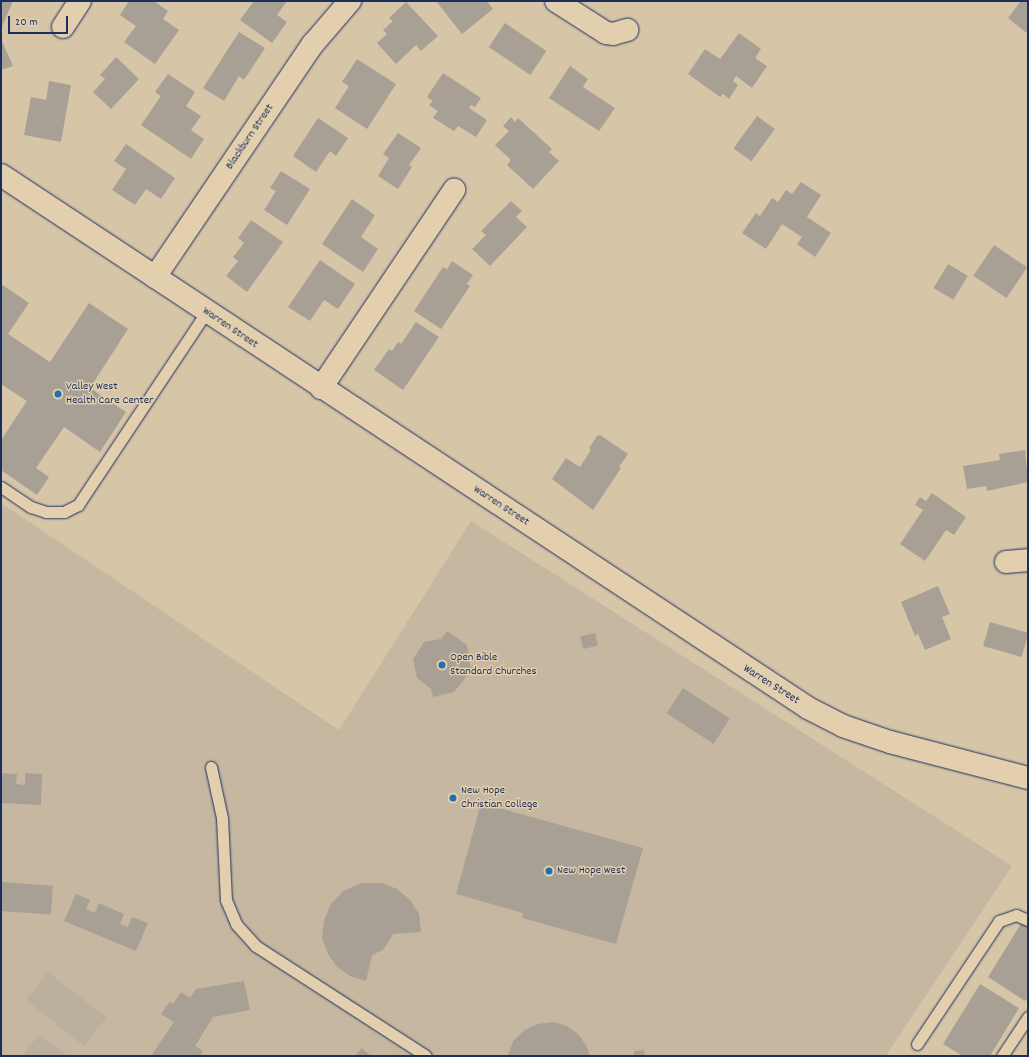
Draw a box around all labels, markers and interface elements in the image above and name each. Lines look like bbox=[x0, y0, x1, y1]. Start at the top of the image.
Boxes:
scale bar bbox=[10, 8, 70, 34]
text: 20 m bbox=[15, 14, 38, 31]
street label: Blackburn Street bbox=[223, 101, 277, 173]
street label: Warren Street bbox=[199, 304, 261, 352]
place label: Valley West Health Care Center bbox=[66, 380, 154, 408]
marker: Valley West Health Care Center bbox=[53, 389, 63, 399]
street label: Warren Street bbox=[470, 482, 532, 530]
place label: Open Bible Standard Churches bbox=[450, 651, 537, 679]
marker: Open Bible Standard Churches bbox=[437, 660, 447, 670]
street label: Warren Street bbox=[740, 662, 802, 708]
place label: New Hope Christian College bbox=[461, 784, 537, 812]
marker: New Hope Christian College bbox=[448, 793, 458, 803]
place label: New Hope West bbox=[557, 864, 625, 878]
marker: New Hope West bbox=[544, 866, 554, 876]

